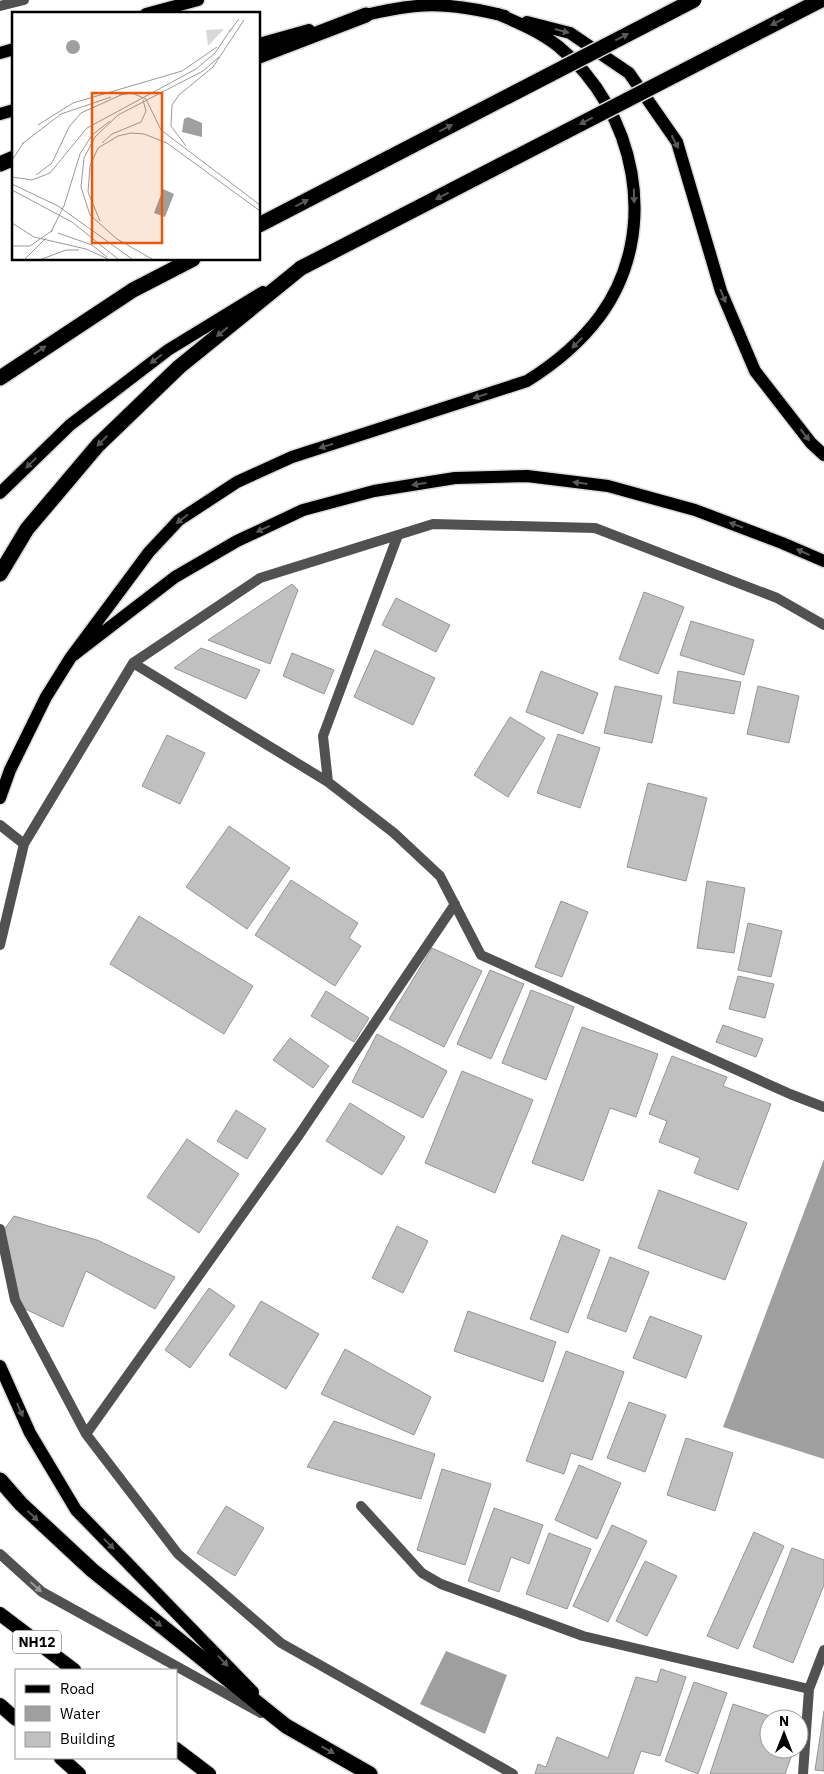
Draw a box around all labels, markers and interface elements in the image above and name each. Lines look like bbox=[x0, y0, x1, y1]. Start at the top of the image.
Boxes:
inset map bbox=[12, 12, 260, 260]
one-way arrow bbox=[770, 18, 785, 26]
one-way arrow bbox=[554, 27, 569, 35]
one-way arrow bbox=[615, 33, 629, 41]
one-way arrow bbox=[579, 117, 594, 125]
one-way arrow bbox=[439, 124, 454, 132]
one-way arrow bbox=[671, 134, 679, 149]
one-way arrow bbox=[630, 188, 638, 204]
one-way arrow bbox=[435, 192, 449, 200]
one-way arrow bbox=[295, 198, 309, 207]
one-way arrow bbox=[720, 289, 727, 304]
one-way arrow bbox=[216, 326, 229, 337]
one-way arrow bbox=[571, 337, 583, 349]
one-way arrow bbox=[33, 345, 47, 355]
one-way arrow bbox=[150, 354, 163, 365]
one-way arrow bbox=[473, 392, 488, 400]
one-way arrow bbox=[799, 428, 810, 441]
one-way arrow bbox=[96, 435, 108, 447]
one-way arrow bbox=[318, 442, 333, 450]
one-way arrow bbox=[26, 457, 38, 469]
one-way arrow bbox=[572, 478, 588, 486]
one-way arrow bbox=[410, 480, 426, 488]
one-way arrow bbox=[175, 514, 189, 524]
one-way arrow bbox=[729, 521, 744, 529]
one-way arrow bbox=[256, 525, 271, 533]
one-way arrow bbox=[796, 547, 810, 555]
one-way arrow bbox=[16, 1403, 24, 1417]
one-way arrow bbox=[27, 1510, 39, 1521]
one-way arrow bbox=[103, 1538, 115, 1550]
one-way arrow bbox=[30, 1581, 42, 1592]
one-way arrow bbox=[149, 1616, 162, 1627]
road number: NH12 bbox=[13, 1630, 61, 1654]
one-way arrow bbox=[216, 1655, 228, 1667]
legend bbox=[15, 1669, 178, 1759]
text: Road bbox=[60, 1679, 95, 1698]
text: Water bbox=[60, 1704, 101, 1723]
north arrow bbox=[759, 1709, 809, 1759]
text: N bbox=[779, 1712, 789, 1730]
text: Building bbox=[60, 1729, 115, 1748]
one-way arrow bbox=[322, 1746, 335, 1755]

